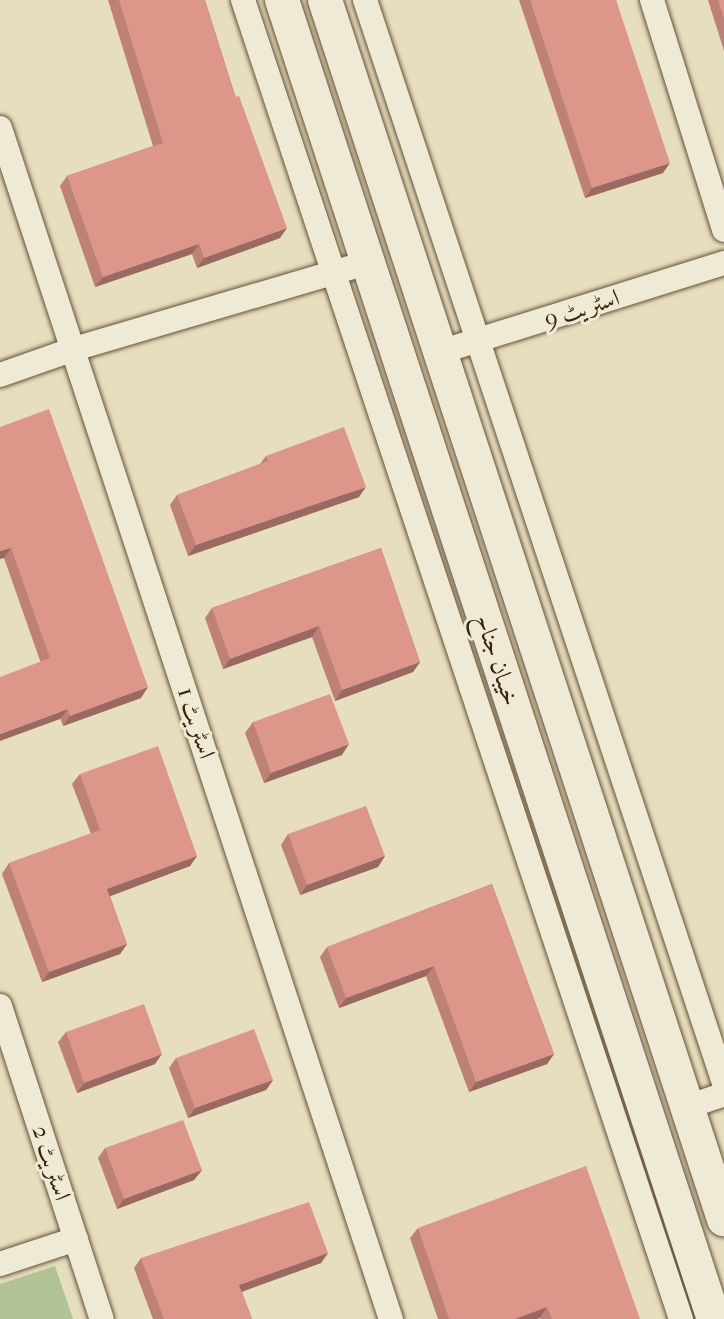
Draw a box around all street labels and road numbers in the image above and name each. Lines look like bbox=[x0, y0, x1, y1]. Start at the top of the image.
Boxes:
street label: اسٹریٹ 9 bbox=[541, 283, 623, 335]
street label: خیبان جناح bbox=[469, 611, 525, 709]
street label: اسٹریٹ 1 bbox=[171, 684, 221, 762]
street label: اسٹریٹ 2 bbox=[25, 1122, 77, 1204]

